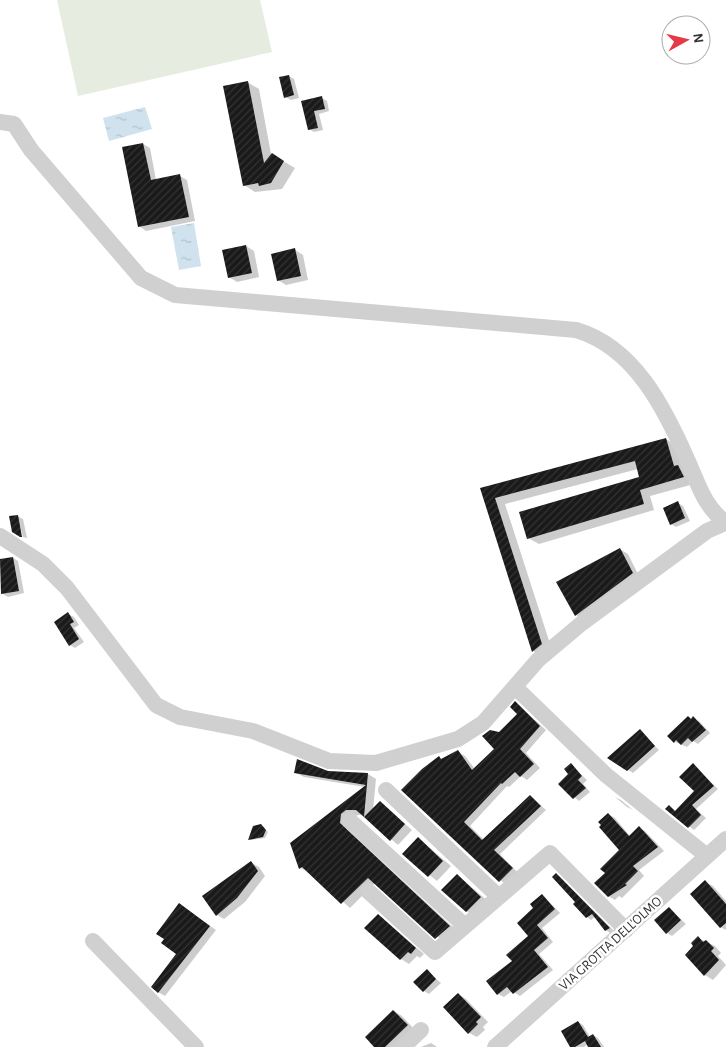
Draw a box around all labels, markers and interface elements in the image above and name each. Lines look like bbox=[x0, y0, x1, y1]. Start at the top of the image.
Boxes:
north arrow bbox=[661, 15, 711, 65]
text: N bbox=[690, 33, 705, 44]
street label: VIA GROTTA DELL'OLMO bbox=[557, 894, 665, 993]

